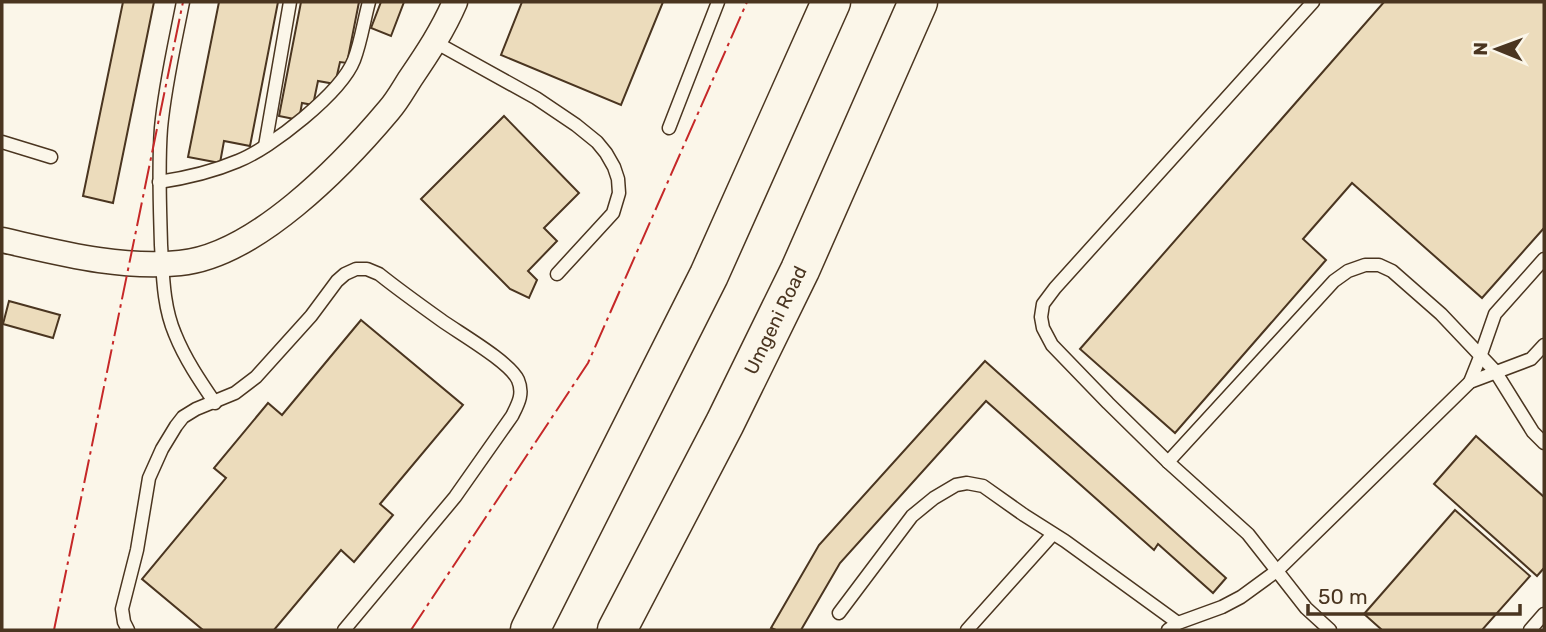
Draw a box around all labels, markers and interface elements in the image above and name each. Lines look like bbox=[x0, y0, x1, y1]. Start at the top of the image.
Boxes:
north arrow bbox=[1462, 14, 1532, 84]
text: N bbox=[1469, 42, 1492, 56]
street label: Umgeni Road bbox=[739, 262, 812, 378]
scale bar bbox=[1308, 572, 1520, 616]
text: 50 m bbox=[1318, 584, 1368, 609]

